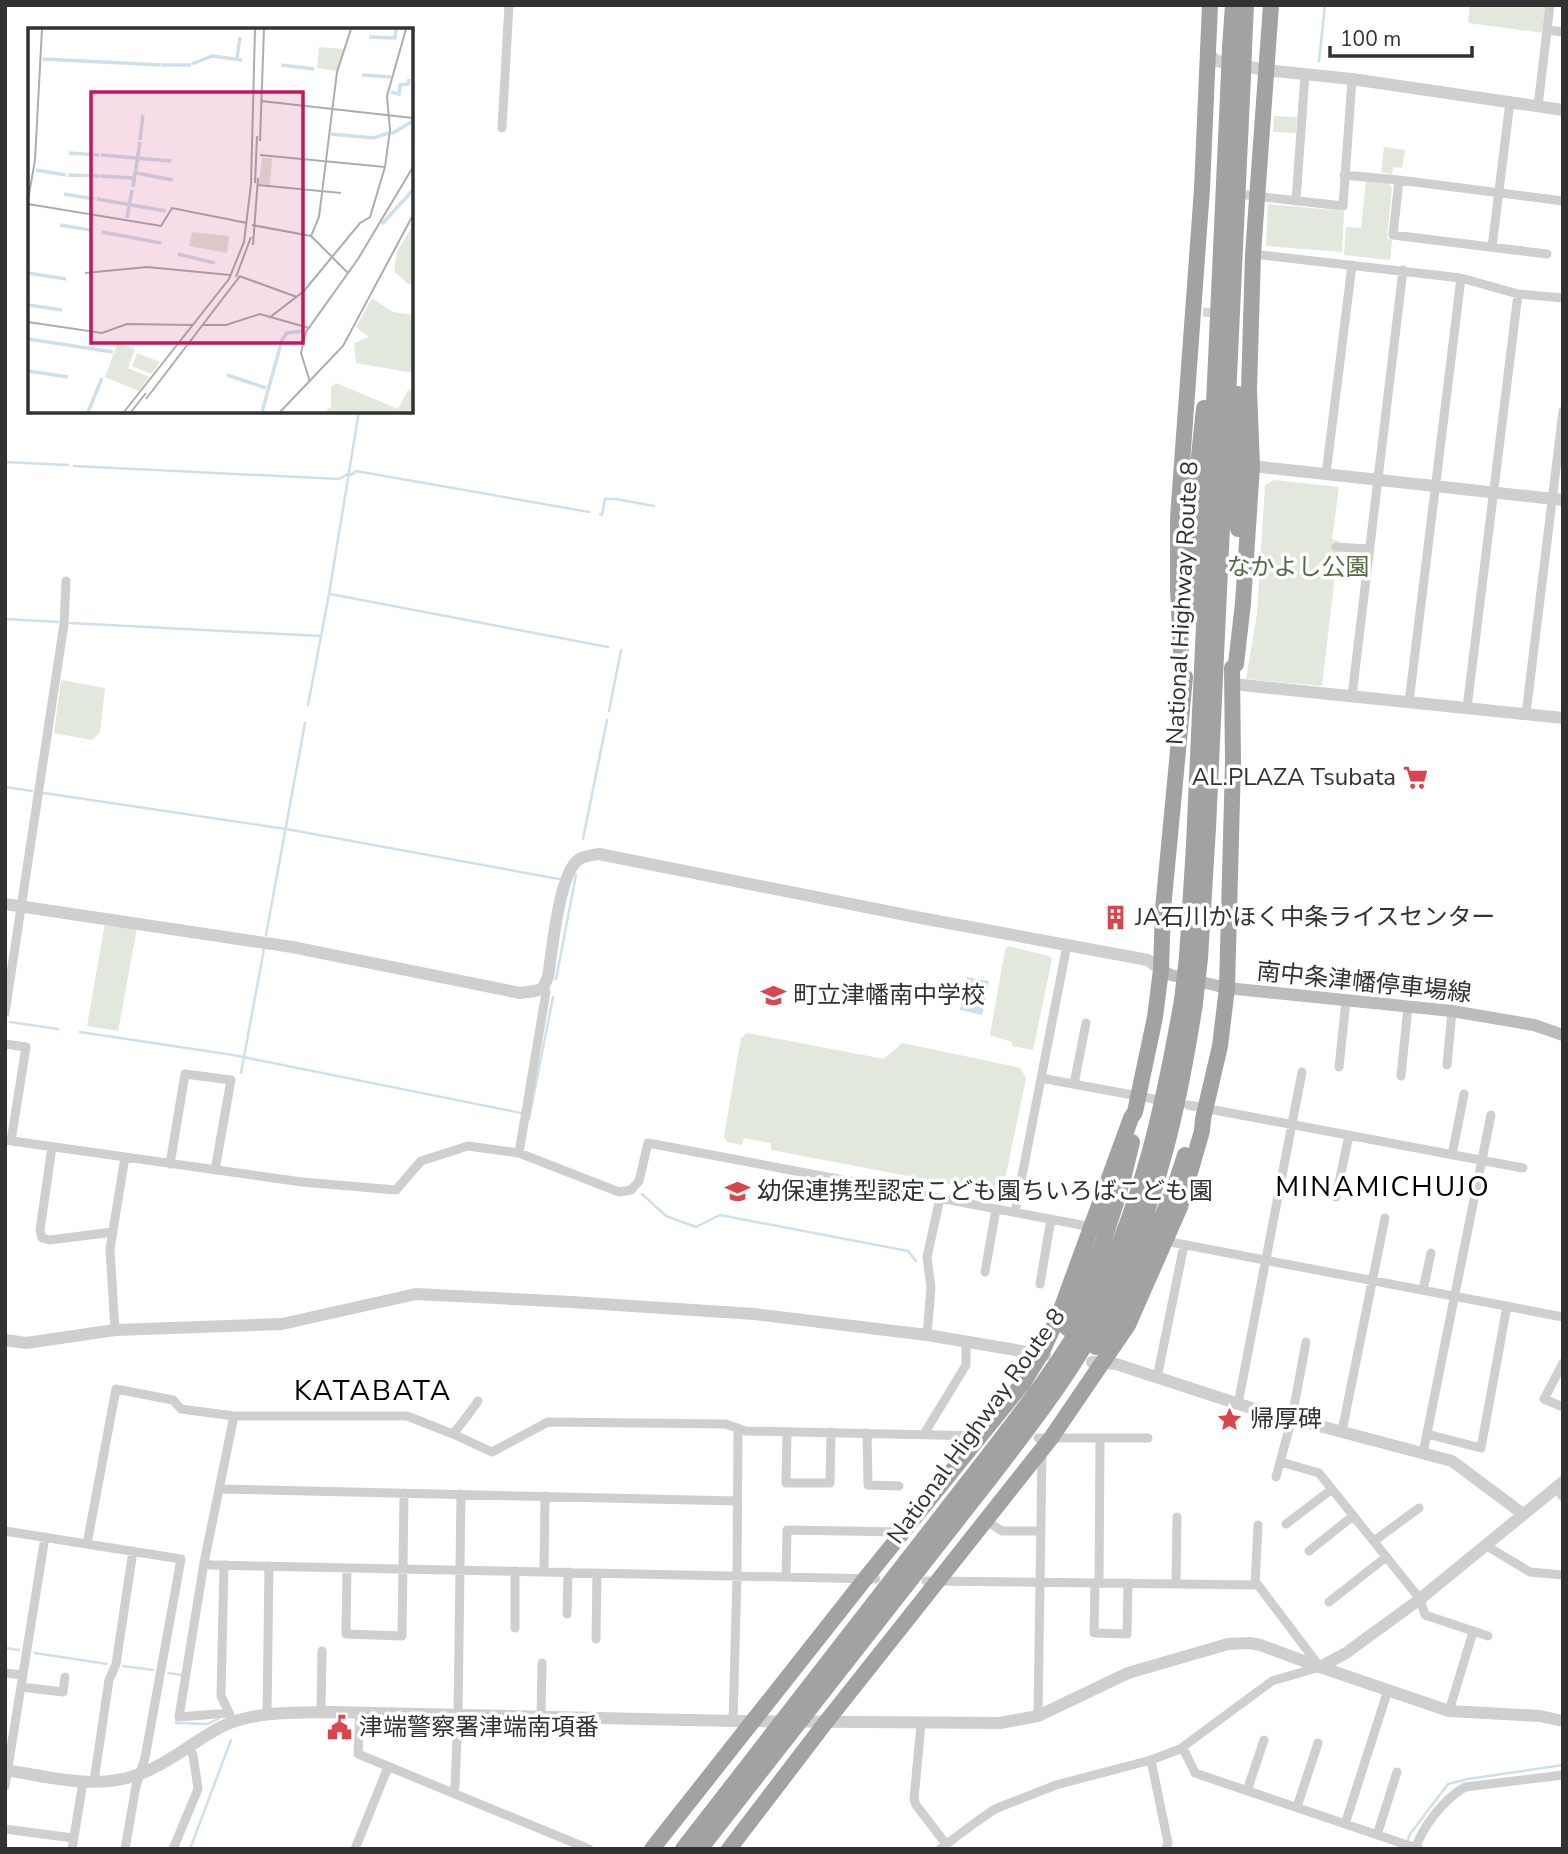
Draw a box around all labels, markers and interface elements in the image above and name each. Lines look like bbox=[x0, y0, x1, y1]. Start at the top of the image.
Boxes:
scale bar bbox=[1330, 14, 1472, 58]
text: 100 m bbox=[1340, 25, 1401, 53]
inset map bbox=[28, 28, 413, 413]
street label: National Highway Route 8 bbox=[1159, 460, 1205, 746]
park label: なかよし公園 bbox=[1227, 551, 1369, 583]
place label: AL.PLAZA Tsubata bbox=[1192, 761, 1396, 793]
supermarket icon: AL.PLAZA Tsubata bbox=[1402, 763, 1430, 791]
place label: JA石川かほく中条ライスセンター bbox=[1134, 901, 1496, 933]
building icon: JA石川かほく中条ライスセンター bbox=[1101, 903, 1129, 931]
street label: 南中条津幡停車場線 bbox=[1255, 955, 1473, 1009]
place label: 町立津幡南中学校 bbox=[793, 979, 985, 1011]
school or university icon: 町立津幡南中学校 bbox=[759, 981, 787, 1009]
district label: MINAMICHUJO bbox=[1275, 1168, 1491, 1206]
place label: 幼保連携型認定こども園ちいろばこども園 bbox=[757, 1175, 1213, 1207]
school or university icon: 幼保連携型認定こども園ちいろばこども園 bbox=[723, 1177, 751, 1205]
street label: National Highway Route 8 bbox=[880, 1302, 1072, 1550]
district label: KATABATA bbox=[294, 1372, 452, 1410]
place label: 帰厚碑 bbox=[1250, 1403, 1322, 1435]
place icon: 帰厚碑 bbox=[1216, 1405, 1244, 1433]
place label: 津端警察署津端南項番 bbox=[359, 1711, 599, 1743]
public building icon: 津端警察署津端南項番 bbox=[325, 1713, 353, 1741]

